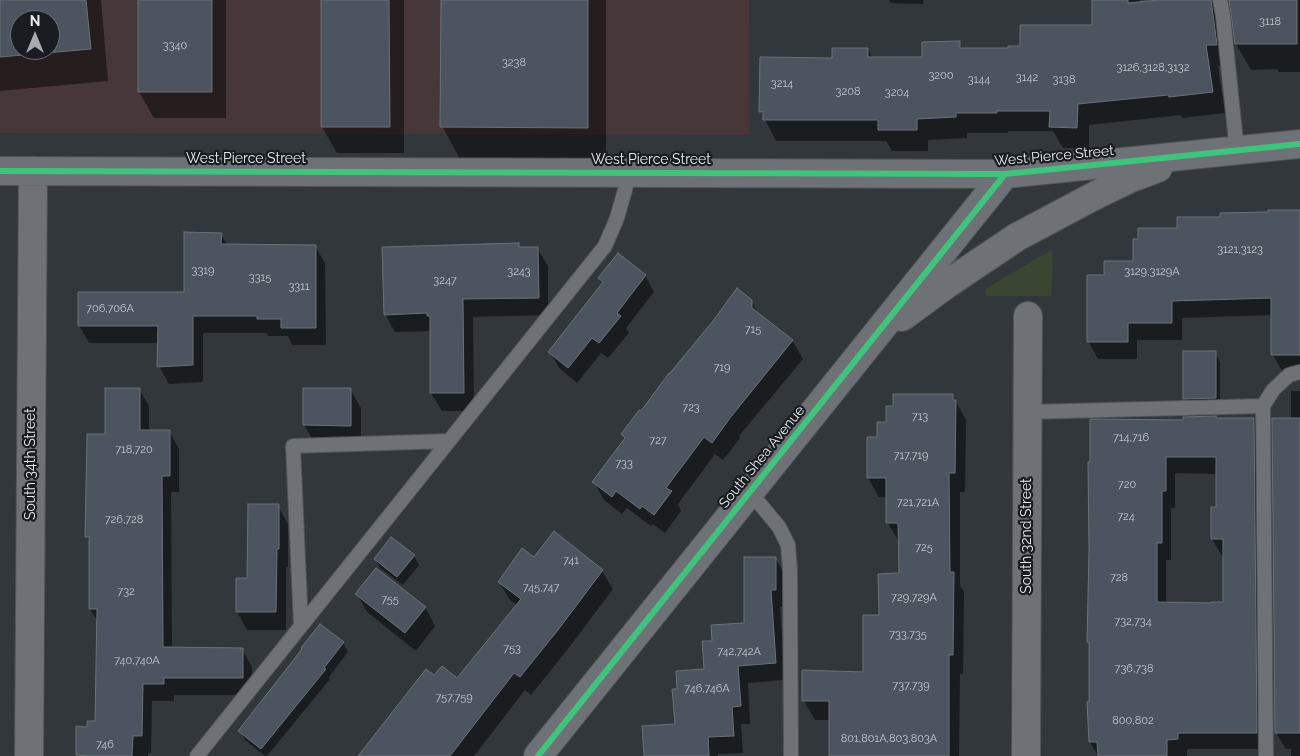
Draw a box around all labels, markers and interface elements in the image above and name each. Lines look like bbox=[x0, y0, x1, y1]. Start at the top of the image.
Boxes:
north arrow bbox=[10, 10, 60, 60]
text: N bbox=[30, 13, 40, 29]
house number: 3118 bbox=[1259, 15, 1281, 29]
house number: 3340 bbox=[163, 39, 187, 53]
house number: 3238 bbox=[502, 56, 526, 70]
house number: 3126,3128,3132 bbox=[1117, 61, 1189, 75]
house number: 3200 bbox=[928, 69, 954, 83]
house number: 3142 bbox=[1016, 71, 1038, 85]
house number: 3144 bbox=[968, 73, 990, 87]
house number: 3138 bbox=[1053, 73, 1075, 87]
house number: 3214 bbox=[771, 77, 793, 91]
house number: 3208 bbox=[836, 85, 860, 99]
house number: 3204 bbox=[885, 86, 909, 100]
street label: West Pierce Street bbox=[994, 142, 1114, 170]
street label: West Pierce Street bbox=[186, 151, 306, 167]
street label: West Pierce Street bbox=[591, 152, 711, 168]
house number: 3121,3123 bbox=[1217, 243, 1263, 257]
house number: 3319 bbox=[192, 264, 214, 278]
house number: 3243 bbox=[507, 265, 531, 279]
house number: 3129,3129A bbox=[1124, 265, 1180, 279]
house number: 3315 bbox=[249, 271, 271, 285]
house number: 3247 bbox=[433, 274, 457, 288]
house number: 3311 bbox=[288, 280, 310, 294]
house number: 706,706A bbox=[86, 302, 134, 316]
house number: 715 bbox=[745, 323, 761, 337]
house number: 719 bbox=[713, 361, 731, 375]
house number: 723 bbox=[682, 401, 700, 415]
street label: South Shea Avenue bbox=[716, 402, 808, 512]
street label: South 34th Street bbox=[23, 408, 39, 520]
house number: 713 bbox=[912, 410, 928, 424]
house number: 714,716 bbox=[1113, 431, 1149, 445]
house number: 727 bbox=[649, 434, 667, 448]
house number: 718,720 bbox=[115, 443, 153, 457]
house number: 717,719 bbox=[894, 449, 928, 463]
house number: 733 bbox=[615, 457, 633, 471]
street label: South 32nd Street bbox=[1019, 478, 1035, 594]
house number: 720 bbox=[1118, 478, 1136, 492]
house number: 721,721A bbox=[897, 496, 939, 510]
house number: 724 bbox=[1117, 510, 1135, 524]
house number: 726,728 bbox=[105, 513, 143, 527]
house number: 725 bbox=[915, 541, 933, 555]
house number: 741 bbox=[563, 554, 579, 568]
house number: 728 bbox=[1110, 571, 1128, 585]
house number: 745,747 bbox=[523, 581, 559, 595]
house number: 732 bbox=[117, 585, 135, 599]
house number: 729,729A bbox=[891, 591, 937, 605]
house number: 755 bbox=[381, 593, 399, 607]
house number: 732,734 bbox=[1114, 615, 1152, 629]
house number: 733,735 bbox=[889, 628, 927, 642]
house number: 753 bbox=[503, 642, 521, 656]
house number: 742,742A bbox=[717, 645, 761, 659]
house number: 740,740A bbox=[114, 654, 160, 668]
house number: 736,738 bbox=[1115, 662, 1153, 676]
house number: 737,739 bbox=[892, 679, 930, 693]
house number: 746,746A bbox=[684, 682, 730, 696]
house number: 757,759 bbox=[435, 691, 473, 705]
house number: 800,802 bbox=[1112, 714, 1154, 728]
house number: 801,801A,803,803A bbox=[841, 732, 937, 746]
house number: 746 bbox=[96, 738, 114, 752]

